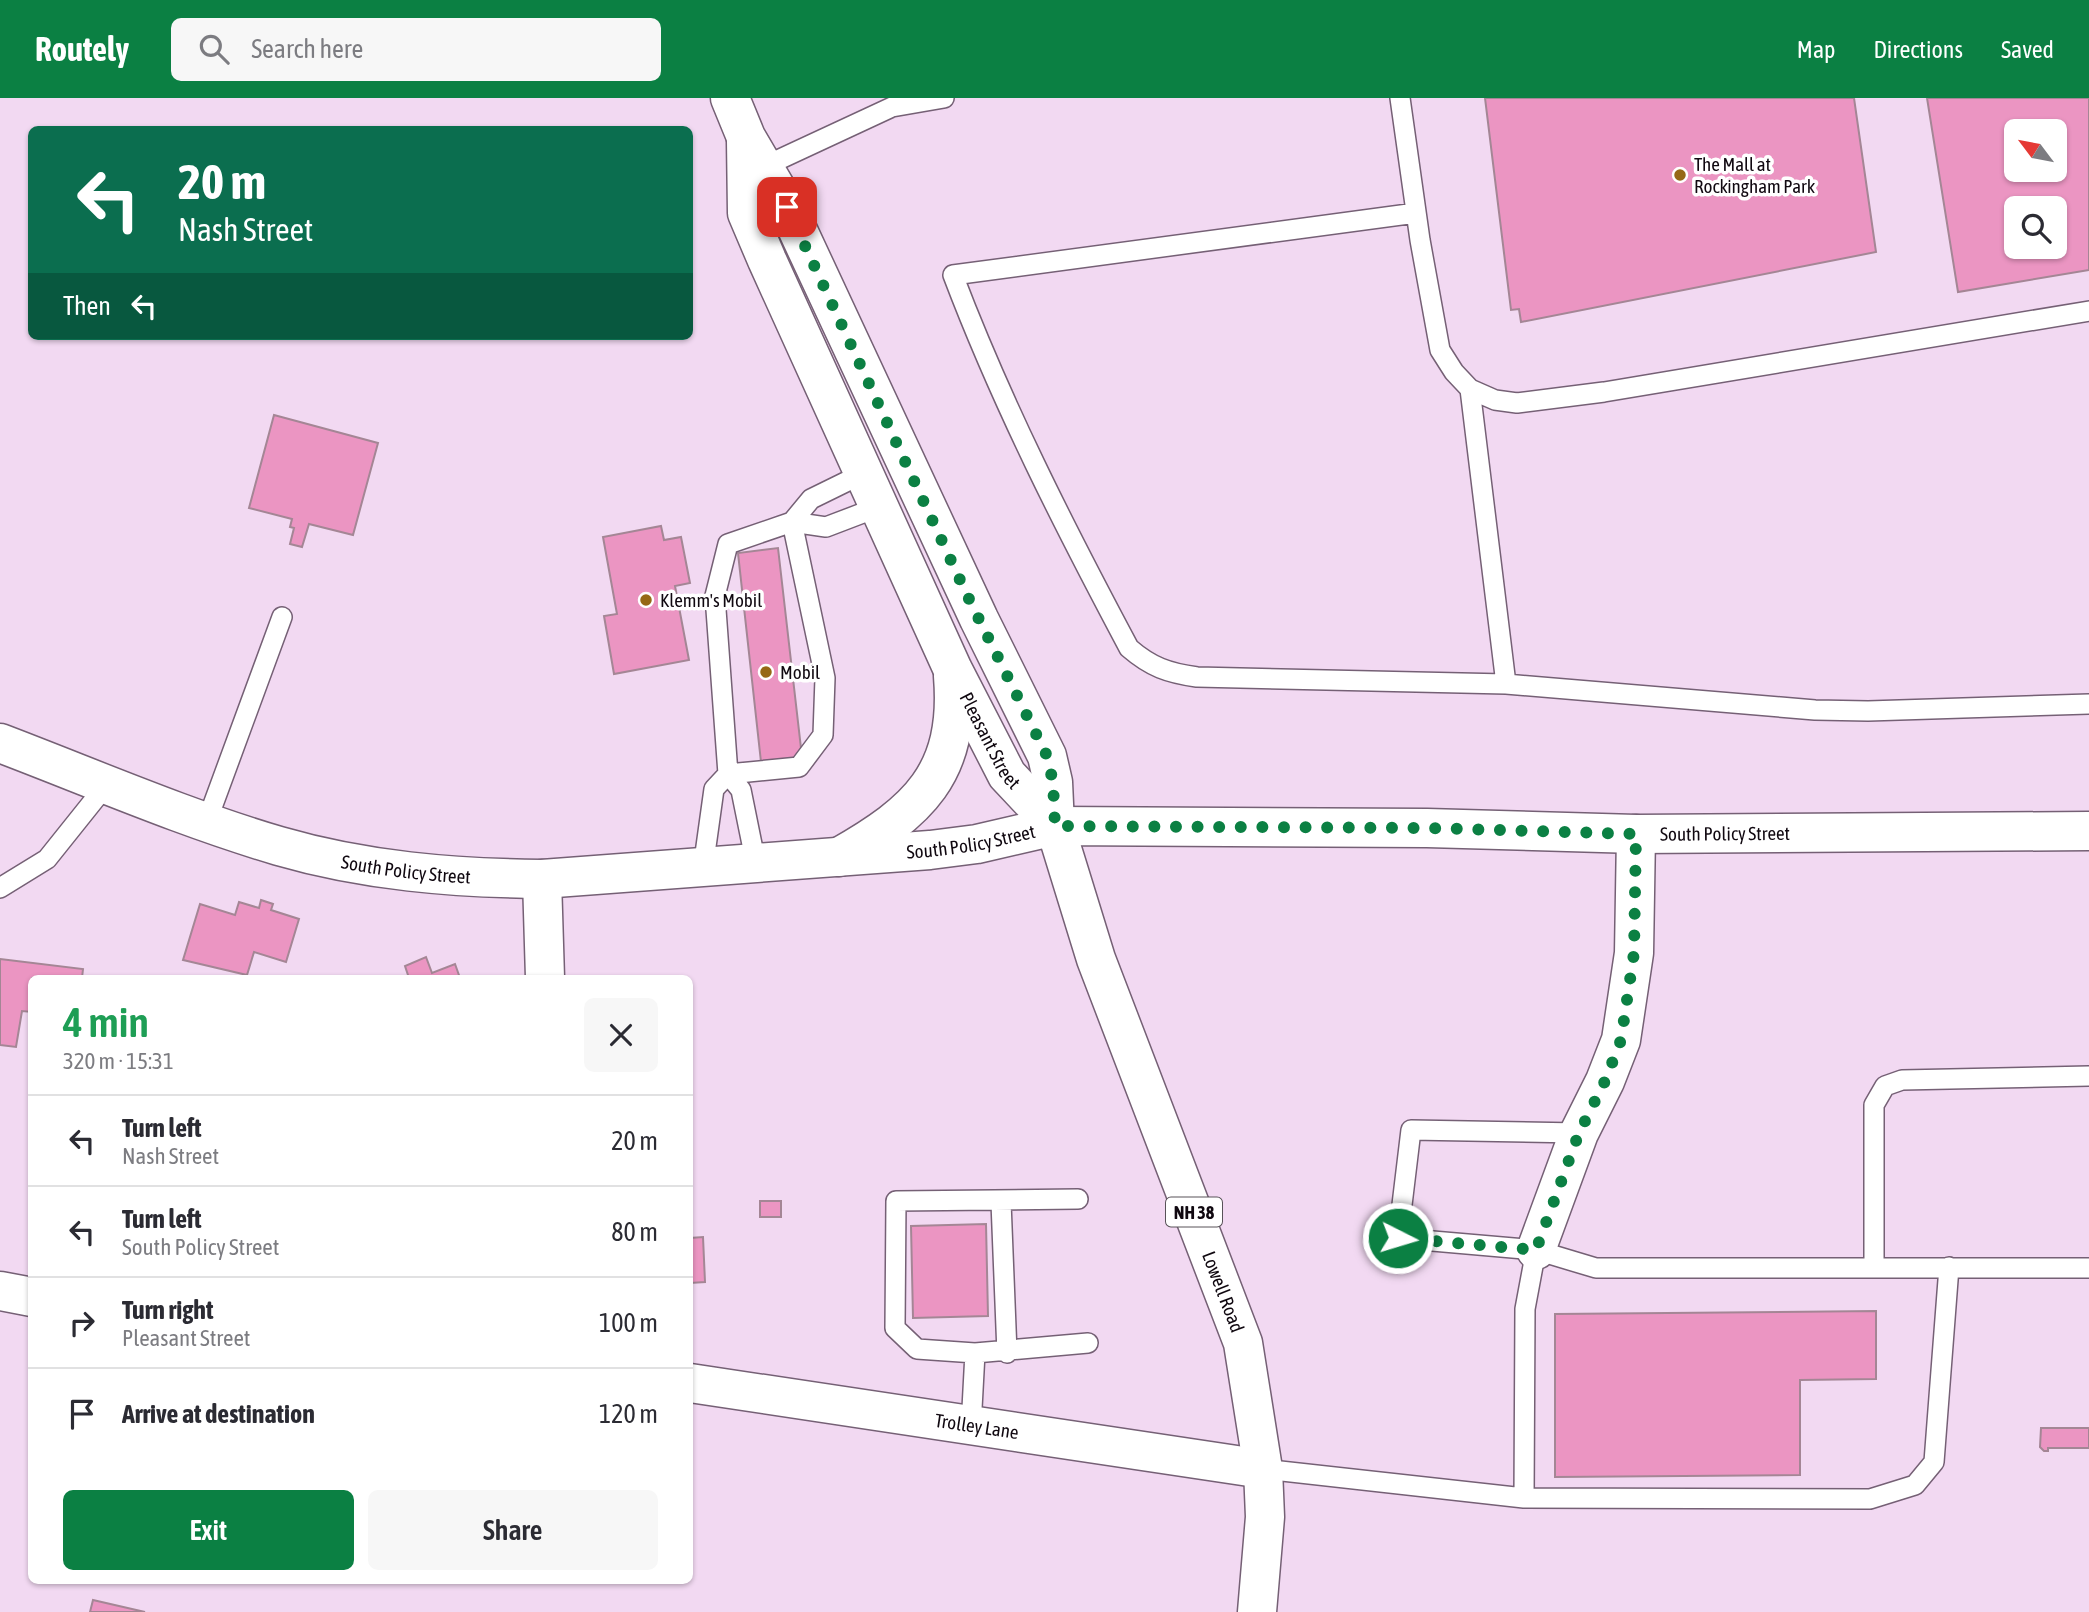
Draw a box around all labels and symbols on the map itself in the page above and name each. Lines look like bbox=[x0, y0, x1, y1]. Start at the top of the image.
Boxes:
north arrow bbox=[2004, 119, 2067, 182]
place label: The Mall at Rockingham Park bbox=[1694, 153, 1816, 197]
marker: The Mall at Rockingham Park bbox=[1672, 167, 1688, 183]
pin bbox=[757, 177, 817, 237]
place label: Klemm's Mobil bbox=[660, 589, 762, 611]
marker: Klemm's Mobil bbox=[638, 592, 654, 608]
place label: Mobil bbox=[780, 661, 820, 683]
marker: Mobil bbox=[758, 664, 774, 680]
street label: Pleasant Street bbox=[955, 689, 1025, 793]
street label: South Policy Street bbox=[906, 820, 1037, 863]
street label: South Policy Street bbox=[1660, 822, 1790, 845]
street label: South Policy Street bbox=[340, 850, 471, 888]
road number: NH 38 bbox=[1166, 1198, 1222, 1226]
position arrow bbox=[1361, 1201, 1435, 1275]
street label: Lowell Road bbox=[1198, 1248, 1249, 1335]
street label: Trolley Lane bbox=[933, 1409, 1020, 1443]

